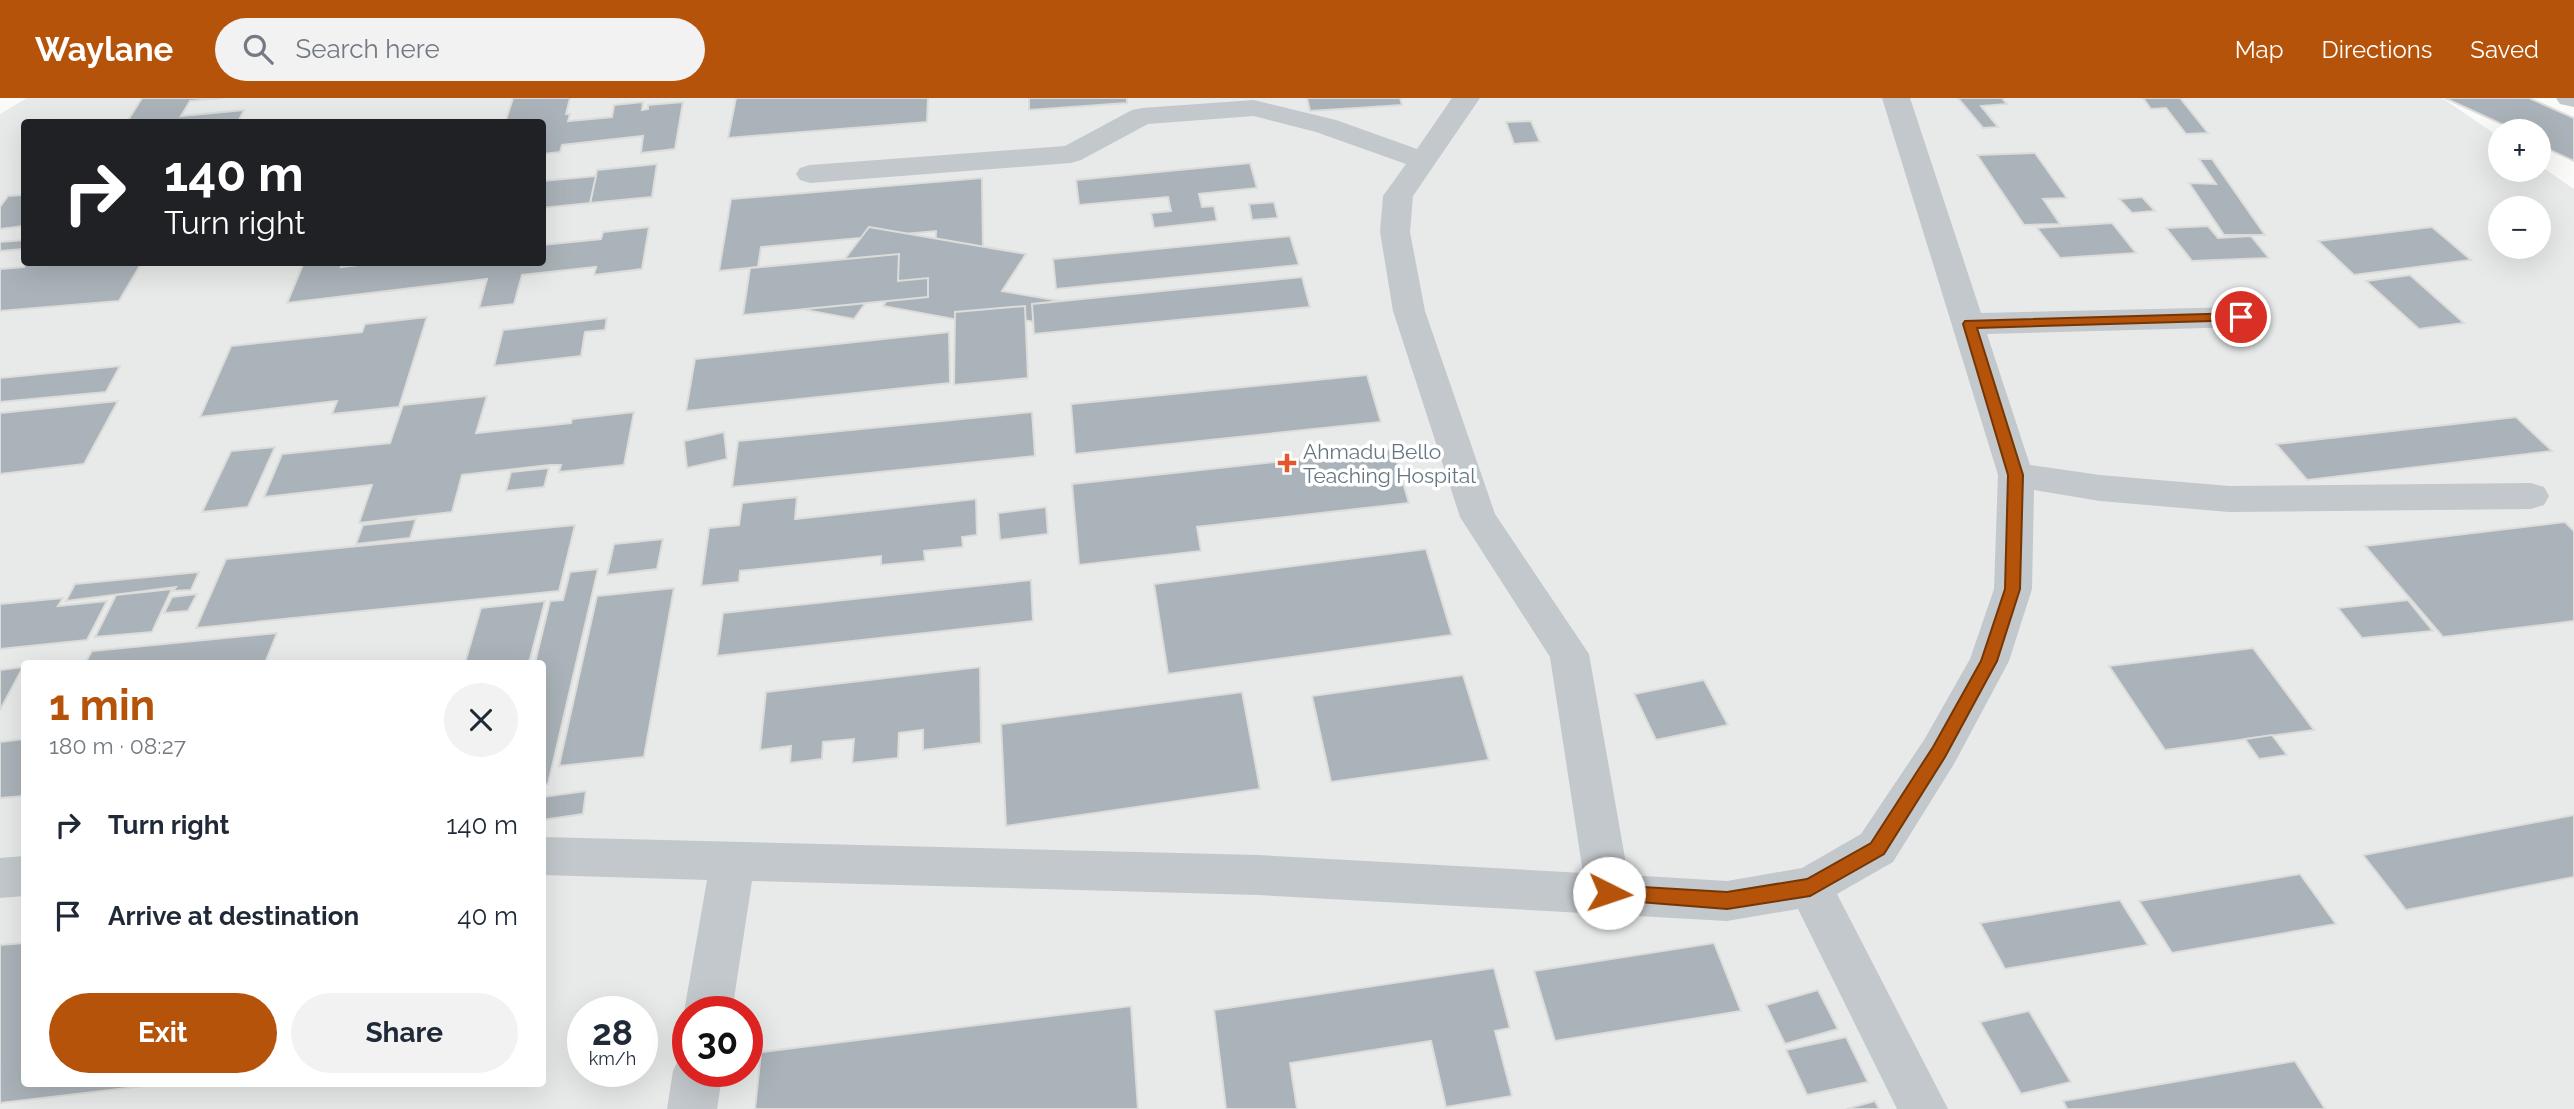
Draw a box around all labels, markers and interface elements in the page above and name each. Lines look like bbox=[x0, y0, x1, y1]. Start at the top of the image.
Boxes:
search box bbox=[215, 18, 705, 81]
text: Waylane bbox=[35, 30, 173, 69]
icon: search bbox=[239, 30, 277, 68]
text: Search here bbox=[295, 34, 440, 64]
text: Map bbox=[2235, 35, 2284, 64]
text: Directions bbox=[2322, 35, 2432, 64]
text: Saved bbox=[2470, 35, 2539, 64]
map controls bbox=[2488, 119, 2551, 259]
button: + bbox=[2488, 119, 2551, 182]
text: 140 m bbox=[164, 145, 304, 202]
icon: right bbox=[49, 147, 140, 238]
button: − bbox=[2488, 196, 2551, 259]
text: Turn right bbox=[164, 204, 305, 241]
pin bbox=[2211, 287, 2271, 347]
icon: arrive bbox=[2222, 298, 2260, 336]
place label: Ahmadu Bello Teaching Hospital bbox=[1303, 439, 1476, 488]
marker: Ahmadu Bello Teaching Hospital bbox=[1277, 453, 1297, 473]
text: 1 min bbox=[49, 681, 155, 730]
button: close bbox=[444, 683, 518, 757]
text: 180 m · 08:27 bbox=[49, 732, 186, 759]
icon: right bbox=[49, 806, 87, 844]
text: Turn right bbox=[108, 810, 229, 840]
text: 140 m bbox=[446, 810, 518, 840]
position arrow bbox=[1572, 856, 1646, 930]
icon: arrive bbox=[49, 897, 87, 935]
text: Arrive at destination bbox=[108, 901, 359, 931]
text: 40 m bbox=[457, 901, 518, 931]
button: Exit bbox=[49, 993, 277, 1073]
button: Share bbox=[291, 993, 518, 1073]
speed limit sign: 30 bbox=[672, 996, 763, 1087]
text: 28 bbox=[592, 1012, 633, 1053]
text: km/h bbox=[589, 1048, 636, 1069]

